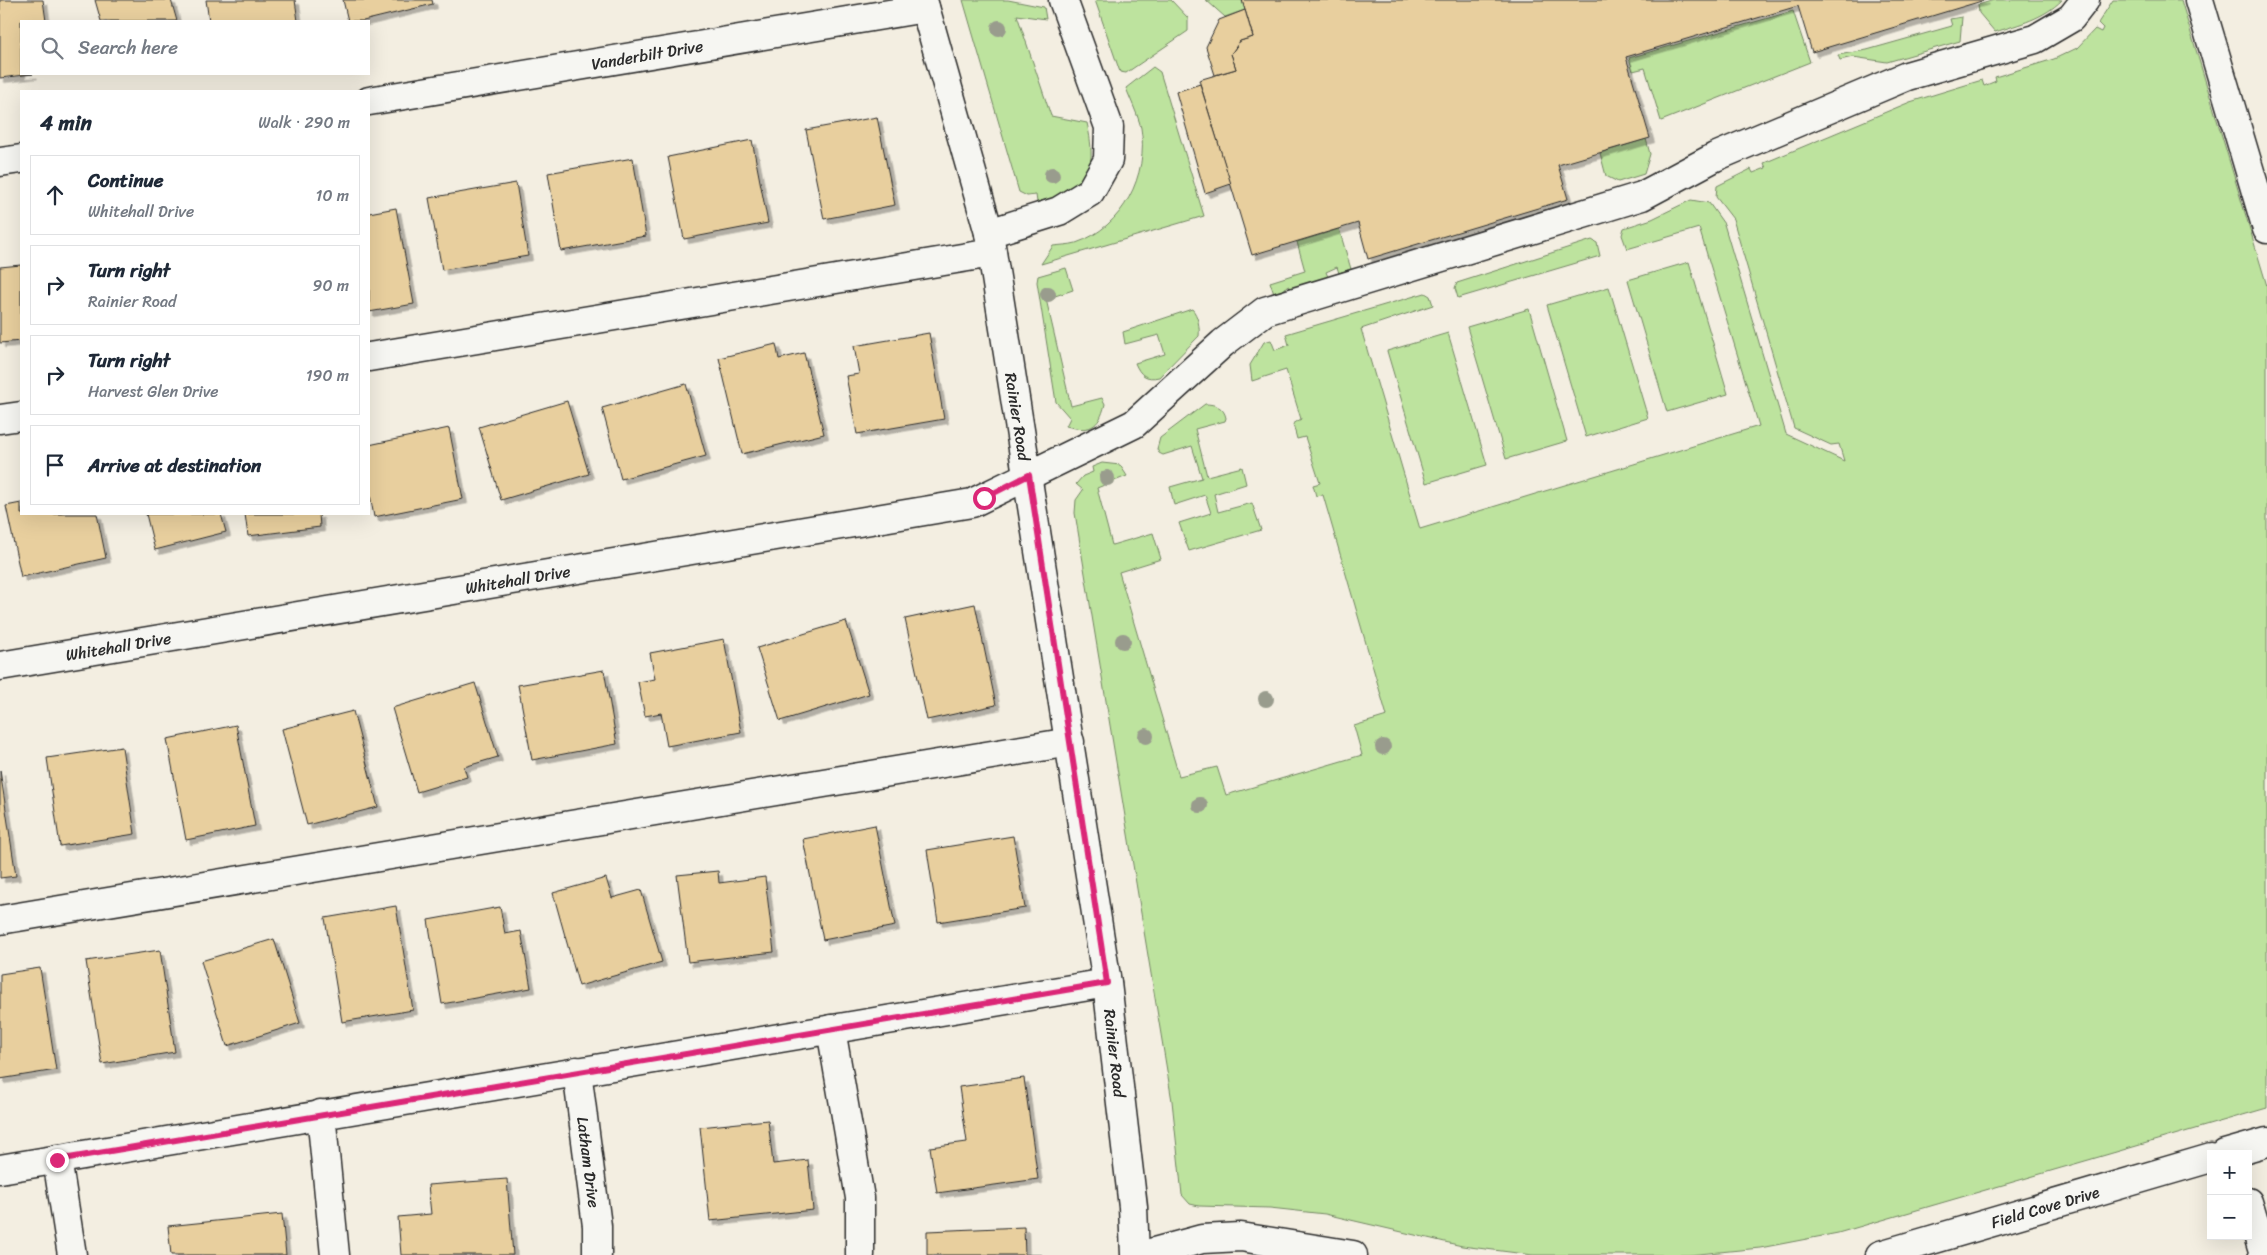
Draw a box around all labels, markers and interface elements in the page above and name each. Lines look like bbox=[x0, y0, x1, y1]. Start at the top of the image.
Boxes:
search box bbox=[20, 20, 370, 75]
text: Search here bbox=[78, 31, 178, 64]
street label: Vanderbilt Drive bbox=[589, 31, 705, 79]
icon: search bbox=[38, 34, 66, 62]
text: 4 min bbox=[40, 104, 92, 142]
text: Walk · 290 m bbox=[258, 108, 350, 137]
text: Continue bbox=[88, 164, 164, 197]
icon: ahead bbox=[41, 181, 69, 209]
text: 10 m bbox=[316, 181, 349, 210]
text: Whitehall Drive bbox=[88, 197, 194, 226]
text: Turn right bbox=[88, 254, 170, 287]
icon: right bbox=[41, 271, 69, 299]
text: 90 m bbox=[313, 271, 349, 300]
text: Rainier Road bbox=[88, 287, 176, 316]
text: Turn right bbox=[88, 344, 170, 377]
icon: right bbox=[41, 361, 69, 389]
text: 190 m bbox=[306, 361, 349, 390]
street label: Rainier Road bbox=[996, 371, 1039, 464]
text: Harvest Glen Drive bbox=[88, 377, 219, 406]
text: Arrive at destination bbox=[88, 449, 261, 482]
icon: arrive bbox=[41, 451, 69, 479]
route start bbox=[973, 487, 996, 510]
street label: Whitehall Drive bbox=[463, 557, 573, 603]
street label: Whitehall Drive bbox=[64, 624, 173, 670]
street label: Rainier Road bbox=[1095, 1008, 1134, 1100]
street label: Latham Drive bbox=[568, 1115, 609, 1210]
route end bbox=[46, 1149, 69, 1172]
map controls bbox=[2207, 1150, 2252, 1240]
button: + bbox=[2207, 1150, 2252, 1195]
street label: Field Cove Drive bbox=[1987, 1177, 2103, 1237]
button: − bbox=[2207, 1195, 2252, 1240]

